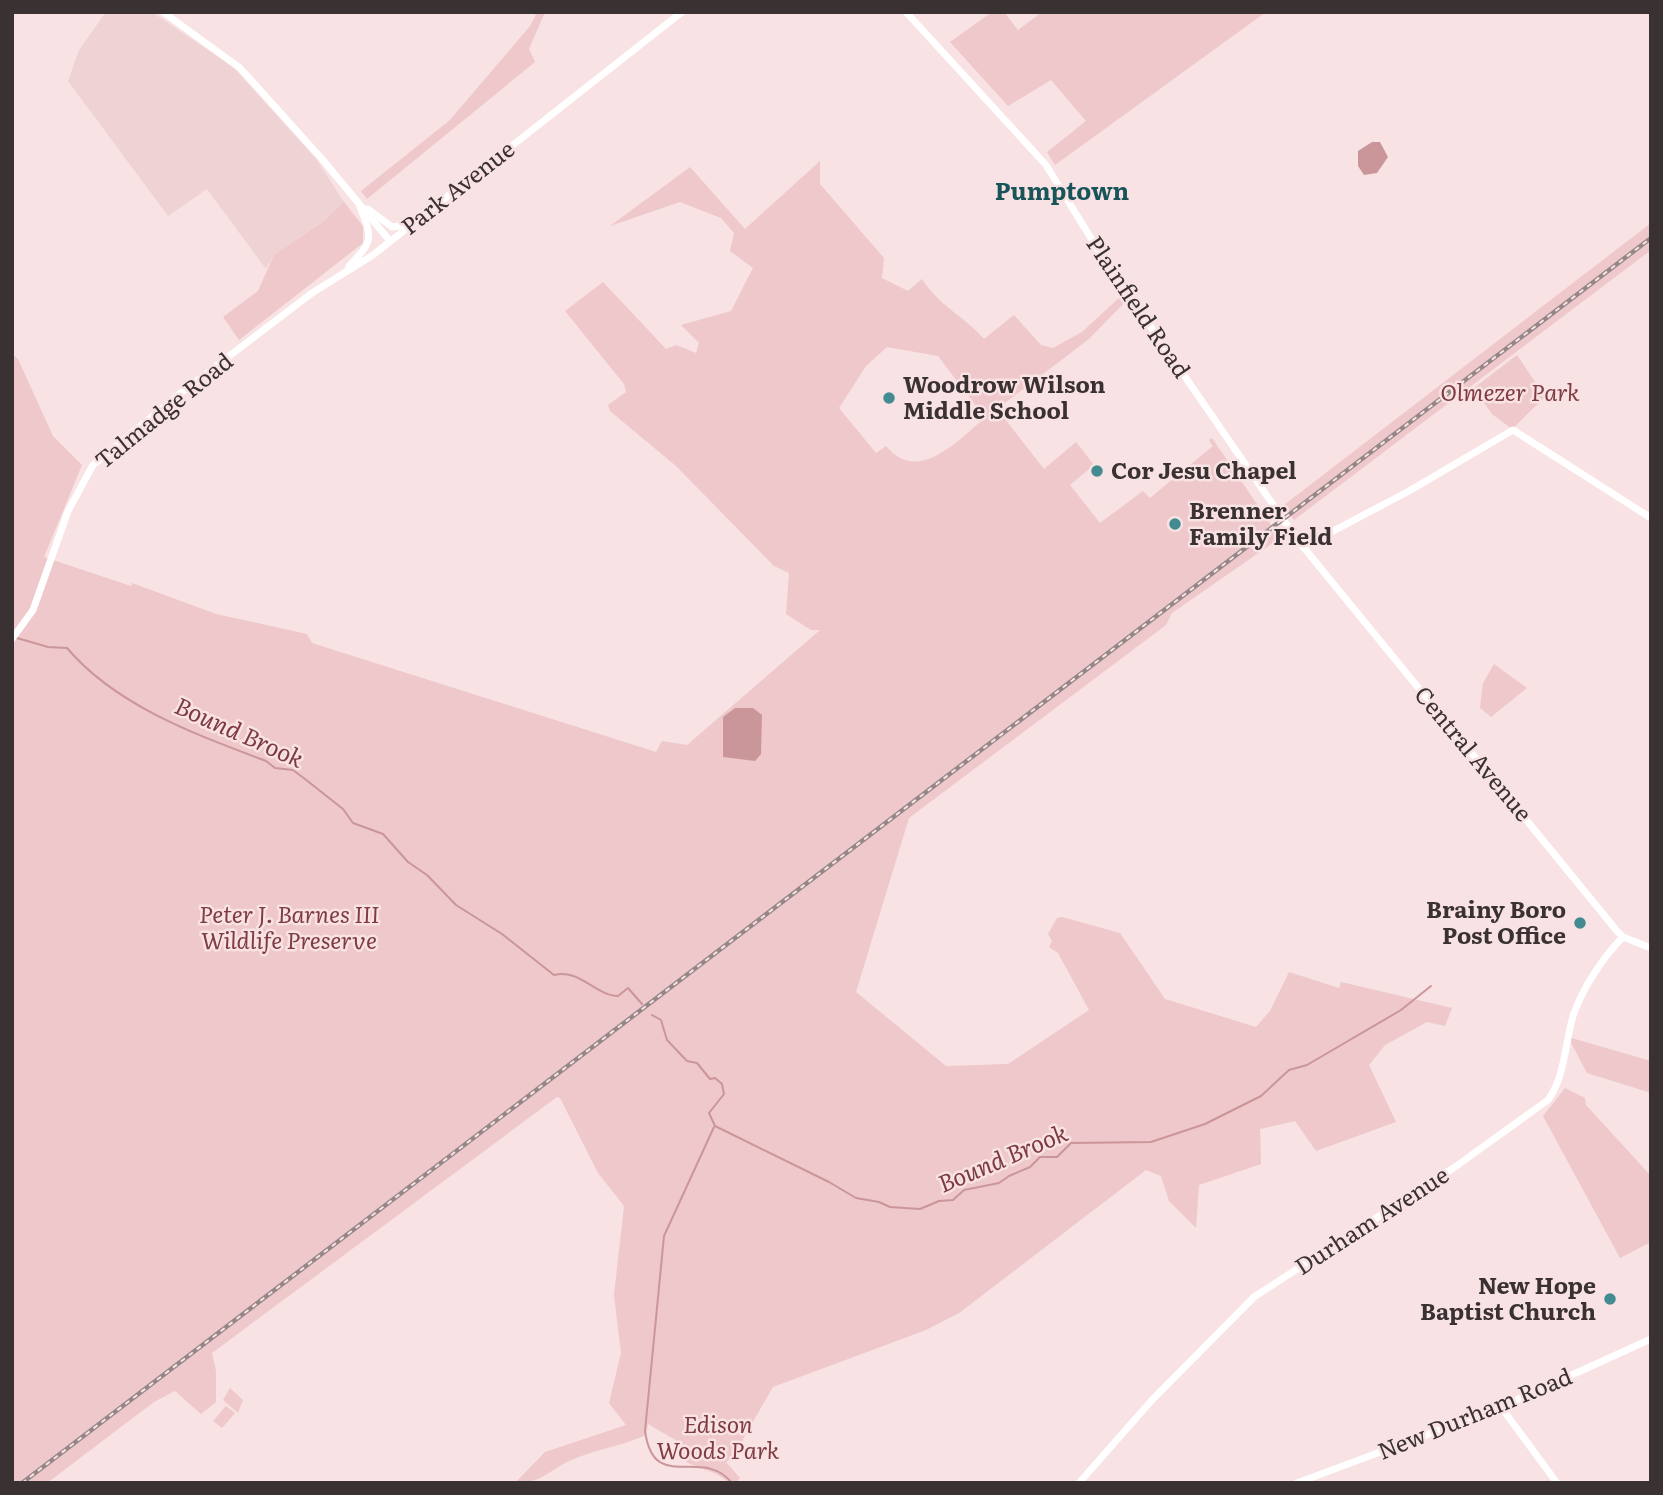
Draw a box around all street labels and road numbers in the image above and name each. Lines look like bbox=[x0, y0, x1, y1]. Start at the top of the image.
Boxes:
street label: Park Avenue bbox=[393, 131, 521, 242]
street label: Plainfield Road bbox=[1079, 228, 1200, 384]
street label: Talmadge Road bbox=[86, 343, 239, 476]
street label: Central Avenue bbox=[1408, 678, 1541, 828]
street label: Durham Avenue bbox=[1287, 1157, 1455, 1282]
street label: New Durham Road bbox=[1372, 1358, 1577, 1467]

